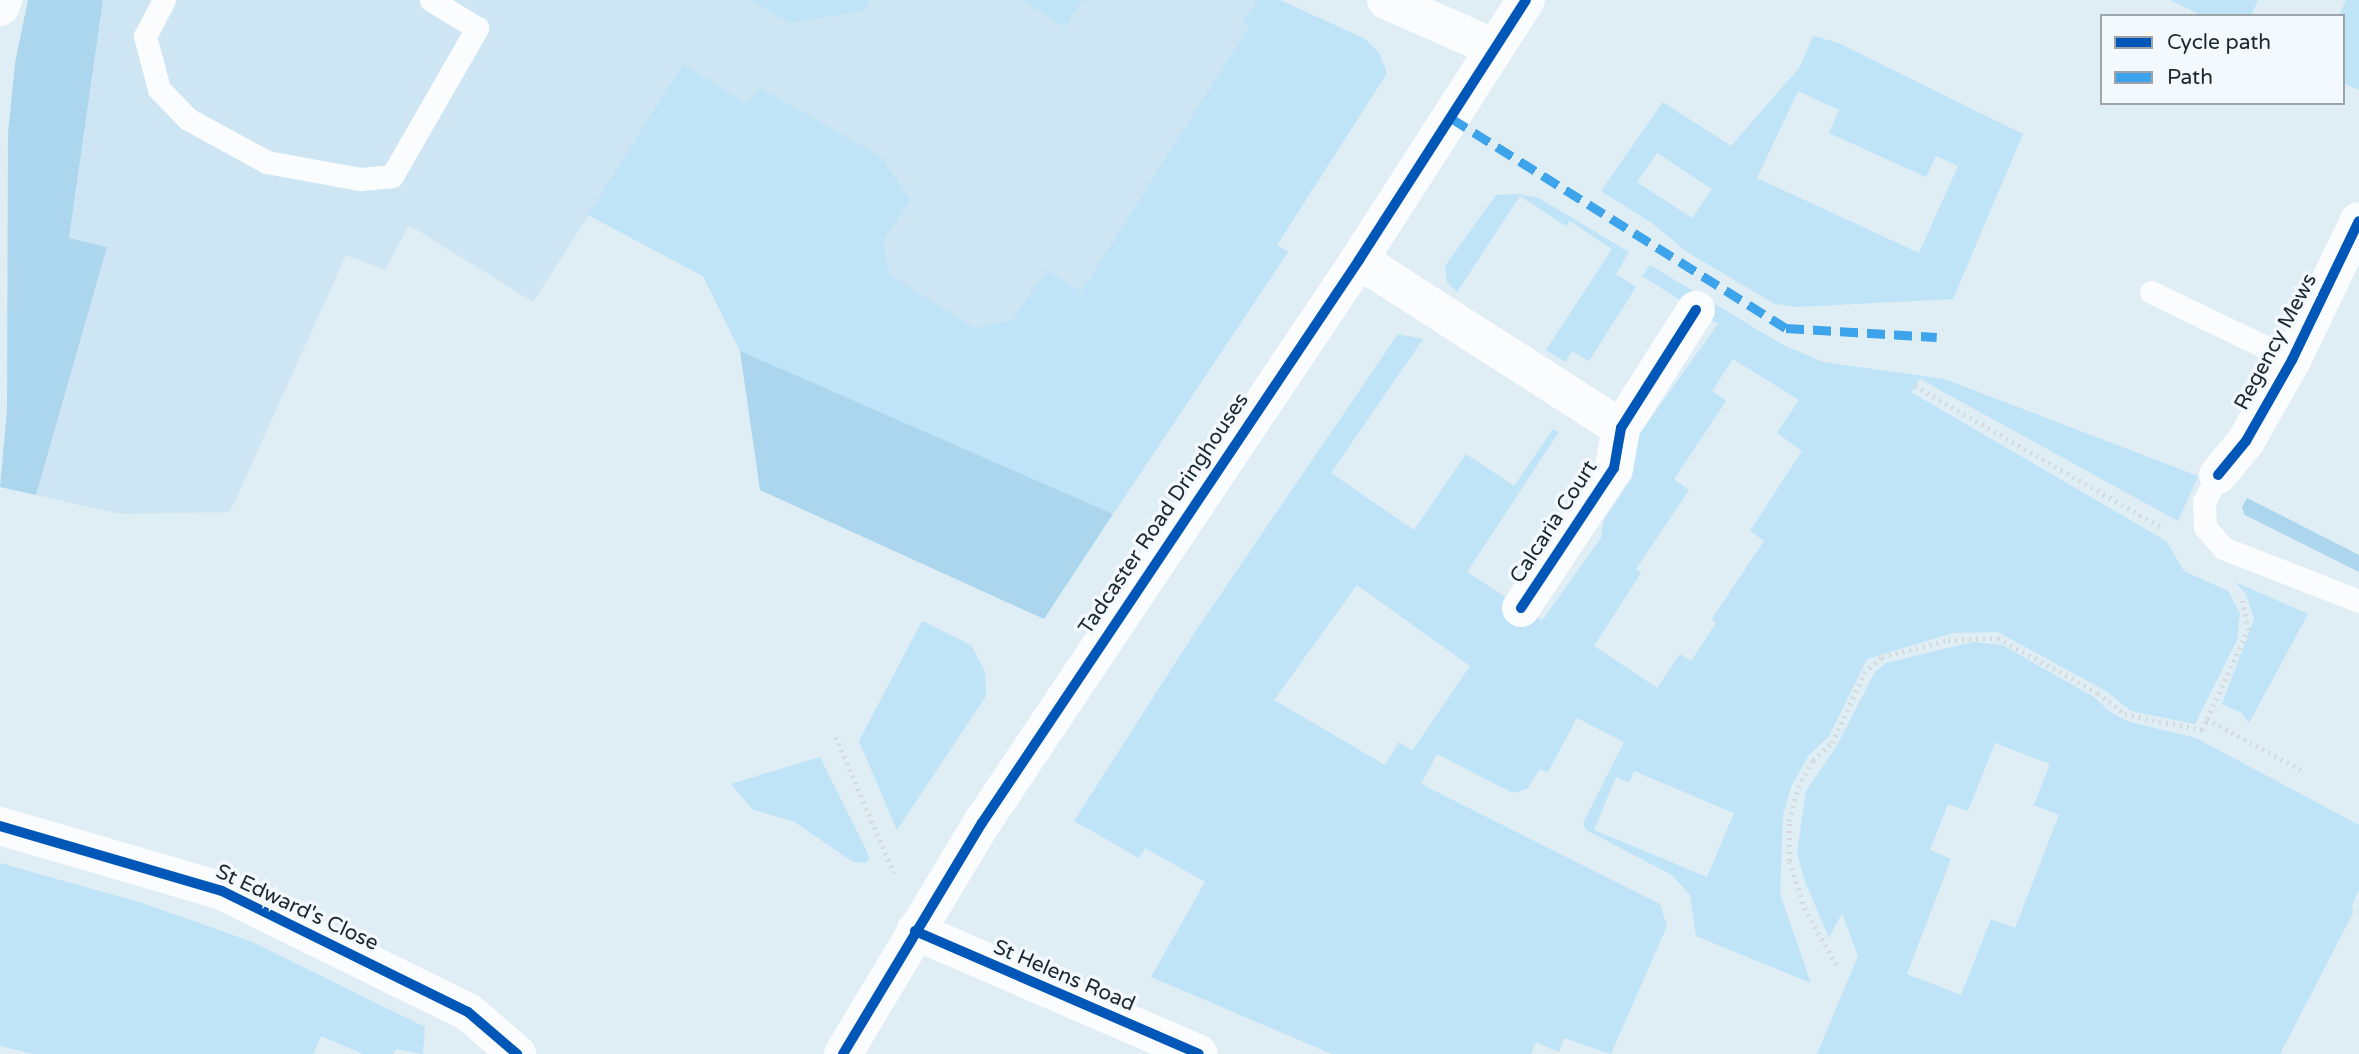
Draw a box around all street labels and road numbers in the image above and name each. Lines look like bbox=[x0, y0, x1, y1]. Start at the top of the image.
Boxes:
street label: Regency Mews bbox=[2229, 269, 2323, 415]
street label: Tadcaster Road Dringhouses bbox=[1074, 388, 1254, 640]
street label: Calcaria Court bbox=[1505, 456, 1603, 588]
street label: St Edward's Close bbox=[212, 859, 382, 957]
street label: St Helens Road bbox=[989, 935, 1139, 1017]

